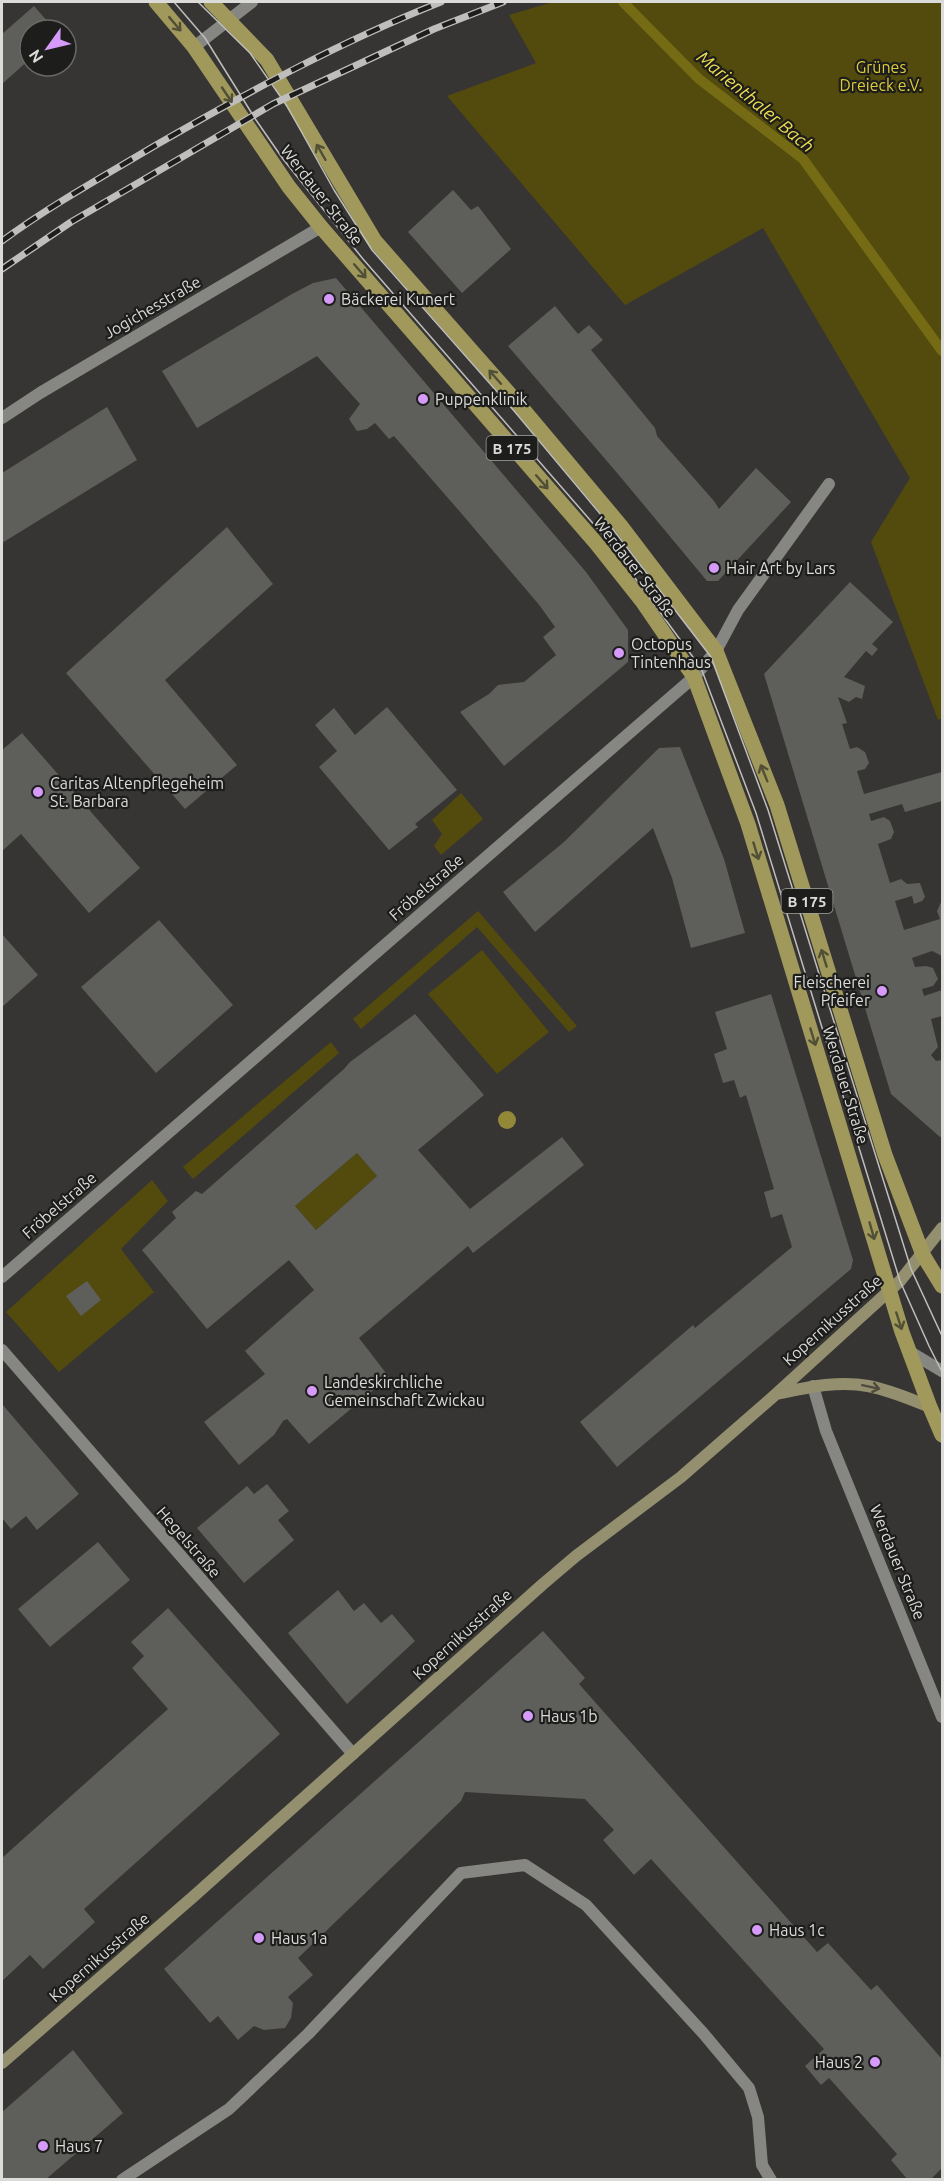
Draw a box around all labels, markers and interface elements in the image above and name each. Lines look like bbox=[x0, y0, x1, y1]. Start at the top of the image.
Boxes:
one-way arrow bbox=[168, 16, 182, 31]
north arrow bbox=[18, 18, 78, 78]
text: N bbox=[25, 46, 46, 66]
water label: Marienthaler Bach bbox=[693, 46, 819, 156]
park label: Grünes Dreieck e.V. bbox=[840, 58, 922, 94]
one-way arrow bbox=[221, 86, 233, 103]
street label: Werdauer Straße bbox=[277, 141, 367, 249]
one-way arrow bbox=[315, 144, 327, 161]
one-way arrow bbox=[353, 263, 366, 279]
street label: Jogichesstraße bbox=[100, 272, 204, 342]
place label: Bäckerei Kunert bbox=[341, 290, 456, 308]
marker: Bäckerei Kunert bbox=[322, 292, 336, 306]
one-way arrow bbox=[488, 369, 501, 385]
place label: Puppenklinik bbox=[435, 390, 528, 408]
marker: Puppenklinik bbox=[416, 392, 430, 406]
road number: B 175 bbox=[486, 436, 538, 460]
one-way arrow bbox=[535, 474, 549, 489]
street label: Werdauer Straße bbox=[590, 513, 680, 621]
place label: Hair Art by Lars bbox=[726, 559, 836, 577]
marker: Hair Art by Lars bbox=[707, 561, 721, 575]
place label: Octopus Tintenhaus bbox=[631, 635, 711, 671]
marker: Octopus Tintenhaus bbox=[612, 646, 626, 660]
one-way arrow bbox=[758, 764, 769, 783]
place label: Caritas Altenpflegeheim St. Barbara bbox=[50, 774, 224, 810]
marker: Caritas Altenpflegeheim St. Barbara bbox=[31, 785, 45, 799]
one-way arrow bbox=[751, 841, 762, 860]
street label: Fröbelstraße bbox=[385, 850, 467, 924]
road number: B 175 bbox=[782, 889, 832, 913]
one-way arrow bbox=[818, 949, 829, 968]
place label: Fleischerei Pfeifer bbox=[794, 973, 870, 1009]
marker: Fleischerei Pfeifer bbox=[875, 984, 889, 998]
street label: Werdauer Straße bbox=[820, 1024, 872, 1146]
one-way arrow bbox=[808, 1027, 819, 1046]
street label: Fröbelstraße bbox=[18, 1168, 100, 1242]
one-way arrow bbox=[867, 1221, 878, 1240]
street label: Kopernikusstraße bbox=[779, 1271, 885, 1369]
one-way arrow bbox=[894, 1311, 905, 1330]
place label: Landeskirchliche Gemeinschaft Zwickau bbox=[324, 1373, 485, 1409]
one-way arrow bbox=[861, 1382, 880, 1393]
marker: Landeskirchliche Gemeinschaft Zwickau bbox=[305, 1384, 319, 1398]
street label: Werdauer Straße bbox=[867, 1502, 929, 1622]
street label: Hegelstraße bbox=[153, 1503, 225, 1581]
street label: Kopernikusstraße bbox=[409, 1585, 515, 1683]
place label: Haus 1b bbox=[540, 1707, 598, 1725]
marker: Haus 1b bbox=[521, 1709, 535, 1723]
street label: Kopernikusstraße bbox=[45, 1909, 153, 2005]
place label: Haus 1c bbox=[769, 1921, 825, 1939]
marker: Haus 1c bbox=[750, 1923, 764, 1937]
place label: Haus 1a bbox=[271, 1929, 327, 1947]
marker: Haus 1a bbox=[252, 1931, 266, 1945]
place label: Haus 2 bbox=[815, 2053, 863, 2071]
marker: Haus 2 bbox=[868, 2055, 882, 2069]
place label: Haus 7 bbox=[55, 2137, 103, 2155]
marker: Haus 7 bbox=[36, 2139, 50, 2153]

